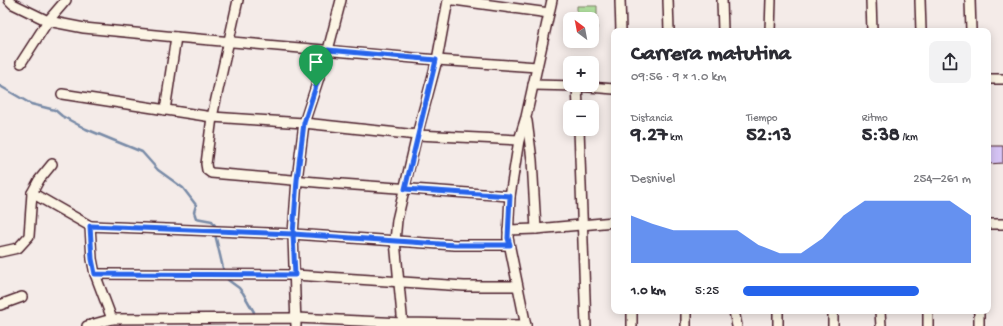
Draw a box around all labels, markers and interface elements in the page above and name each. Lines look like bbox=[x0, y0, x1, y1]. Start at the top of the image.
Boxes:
north arrow bbox=[563, 12, 599, 48]
map controls bbox=[563, 12, 599, 136]
button: share bbox=[929, 41, 971, 83]
text: Carrera matutina bbox=[631, 42, 791, 68]
pin bbox=[299, 45, 333, 86]
icon: arrive bbox=[305, 51, 327, 73]
button: + bbox=[563, 56, 599, 92]
text: 09:56 · 9 × 1.0 km bbox=[631, 70, 726, 85]
button: − bbox=[563, 100, 599, 136]
text: Distancia bbox=[631, 113, 673, 125]
text: Tiempo bbox=[746, 113, 778, 125]
text: Ritmo bbox=[862, 113, 888, 125]
text: 9.27 bbox=[631, 125, 668, 148]
text: 52:13 bbox=[746, 125, 791, 148]
text: 5:38 bbox=[862, 125, 900, 148]
text: km bbox=[668, 132, 683, 144]
text: /km bbox=[900, 132, 918, 144]
text: Desnivel bbox=[631, 172, 675, 187]
text: 254–261 m bbox=[913, 172, 971, 187]
text: 1.0 km bbox=[631, 284, 666, 299]
text: 5:25 bbox=[695, 284, 719, 299]

